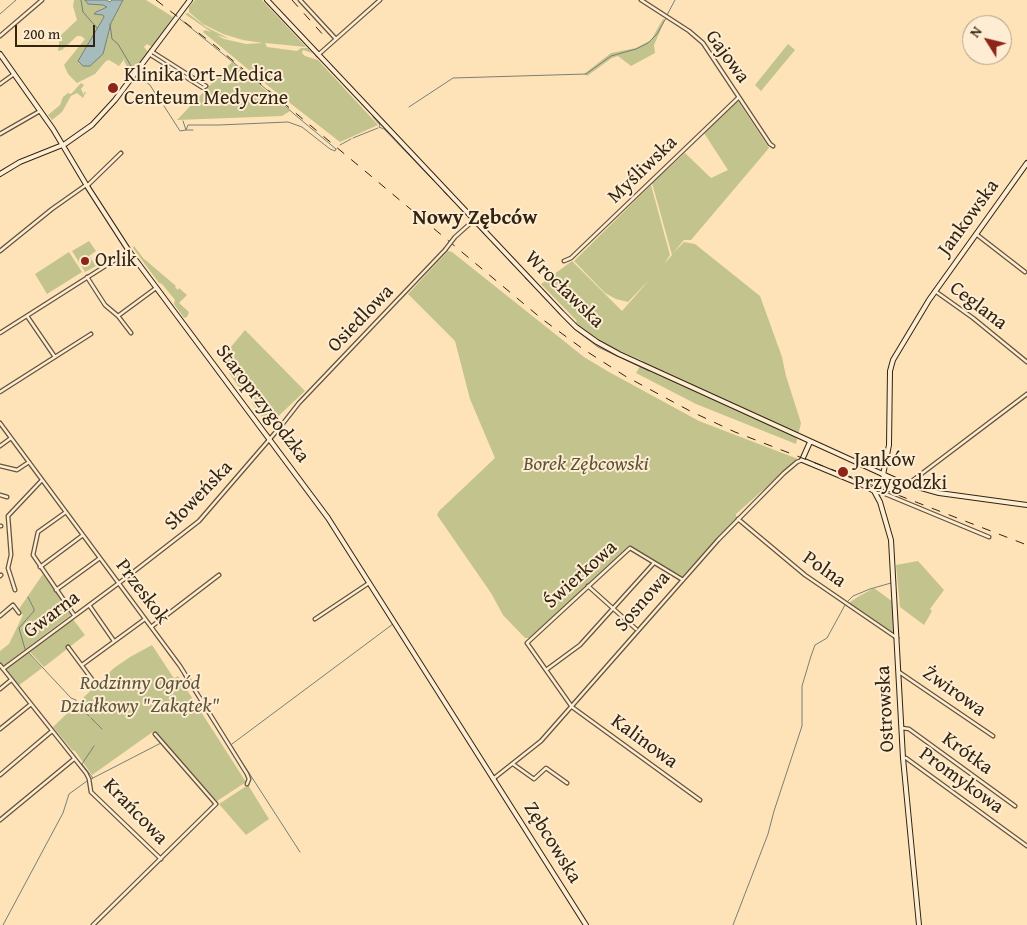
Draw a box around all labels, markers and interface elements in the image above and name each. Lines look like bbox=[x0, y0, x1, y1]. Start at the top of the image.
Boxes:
scale bar bbox=[18, 15, 98, 47]
north arrow bbox=[962, 15, 1012, 65]
text: N bbox=[965, 22, 987, 41]
text: 200 m bbox=[23, 23, 60, 44]
street label: Gajowa bbox=[700, 26, 754, 88]
place label: Klinika Ort-Medica Centeum Medyczne bbox=[124, 64, 288, 111]
marker: Klinika Ort-Medica Centeum Medyczne bbox=[106, 81, 120, 95]
street label: Myśliwska bbox=[603, 131, 683, 209]
street label: Jankowska bbox=[933, 175, 1005, 261]
district label: Nowy Zębców bbox=[413, 206, 537, 232]
street label: Wrocławska bbox=[519, 246, 609, 334]
place label: Orlik bbox=[95, 249, 137, 273]
marker: Orlik bbox=[79, 255, 91, 267]
street label: Ceglana bbox=[944, 277, 1012, 335]
street label: Osiedlowa bbox=[323, 280, 399, 358]
street label: Staroprzygodzka bbox=[210, 340, 314, 468]
place label: Janków Przygodzki bbox=[854, 449, 947, 496]
park label: Borek Zębcowski bbox=[523, 453, 649, 477]
street label: Słoweńska bbox=[160, 456, 238, 536]
marker: Janków Przygodzki bbox=[836, 465, 850, 479]
street label: Świerkowa bbox=[539, 536, 623, 614]
street label: Polna bbox=[798, 547, 850, 593]
street label: Przeskok bbox=[110, 555, 174, 629]
street label: Sosnowa bbox=[610, 567, 676, 637]
street label: Gwarna bbox=[19, 586, 85, 644]
street label: Żwirowa bbox=[918, 662, 990, 722]
street label: Ostrowska bbox=[872, 665, 900, 753]
park label: Rodzinny Ogród Działkowy "Zakątek" bbox=[60, 672, 220, 719]
street label: Kalinowa bbox=[606, 710, 682, 774]
street label: Krótka bbox=[937, 728, 997, 780]
street label: Promykowa bbox=[914, 742, 1008, 820]
street label: Krańcowa bbox=[98, 774, 172, 850]
street label: Zębcowska bbox=[518, 798, 586, 888]

